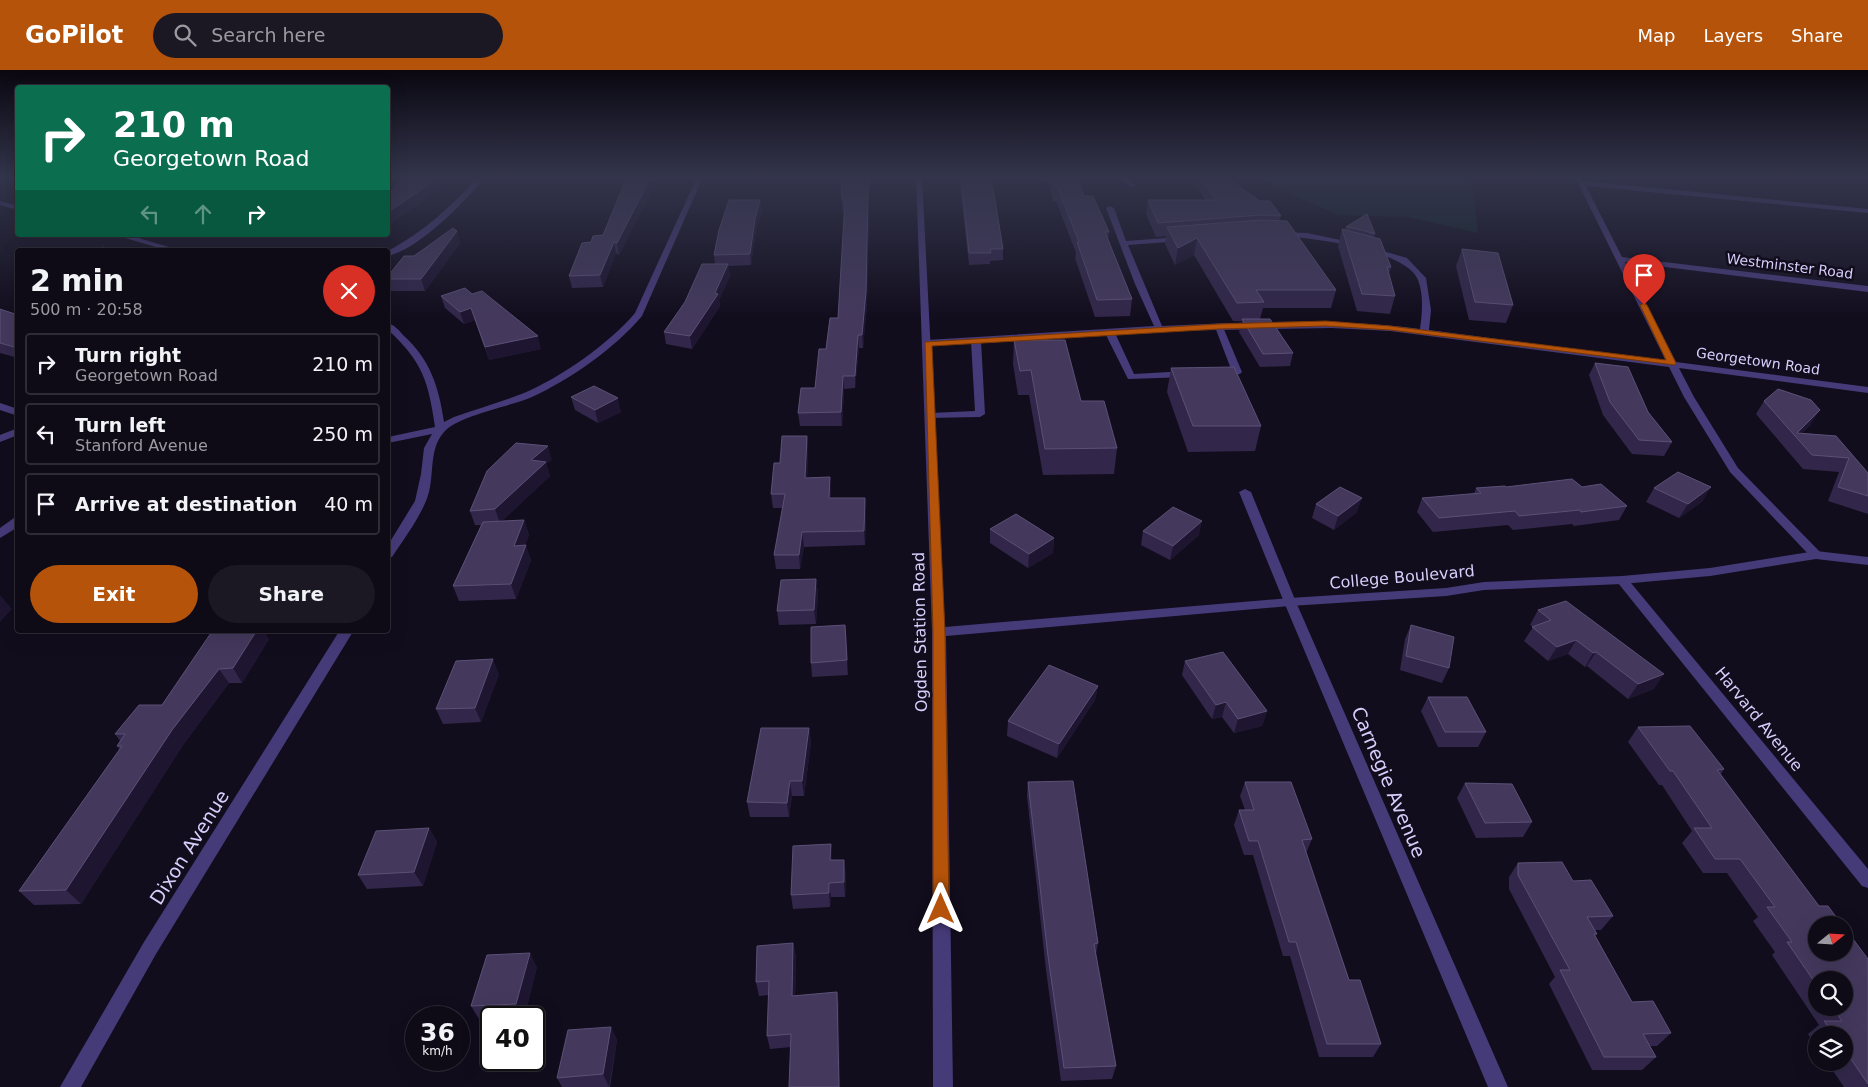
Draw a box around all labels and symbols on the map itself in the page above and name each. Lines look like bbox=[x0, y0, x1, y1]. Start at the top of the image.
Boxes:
street label: Westminster Road bbox=[1726, 250, 1854, 282]
pin bbox=[1623, 254, 1665, 305]
street label: Georgetown Road bbox=[1695, 344, 1821, 378]
street label: Ogden Station Road bbox=[909, 552, 931, 712]
street label: College Boulevard bbox=[1329, 561, 1475, 593]
street label: Harvard Avenue bbox=[1711, 663, 1807, 775]
street label: Carnegie Avenue bbox=[1347, 703, 1431, 861]
street label: Dixon Avenue bbox=[145, 786, 233, 908]
position arrow bbox=[914, 882, 966, 934]
north arrow bbox=[1808, 916, 1852, 961]
speed limit sign: 40 bbox=[480, 1006, 545, 1071]

